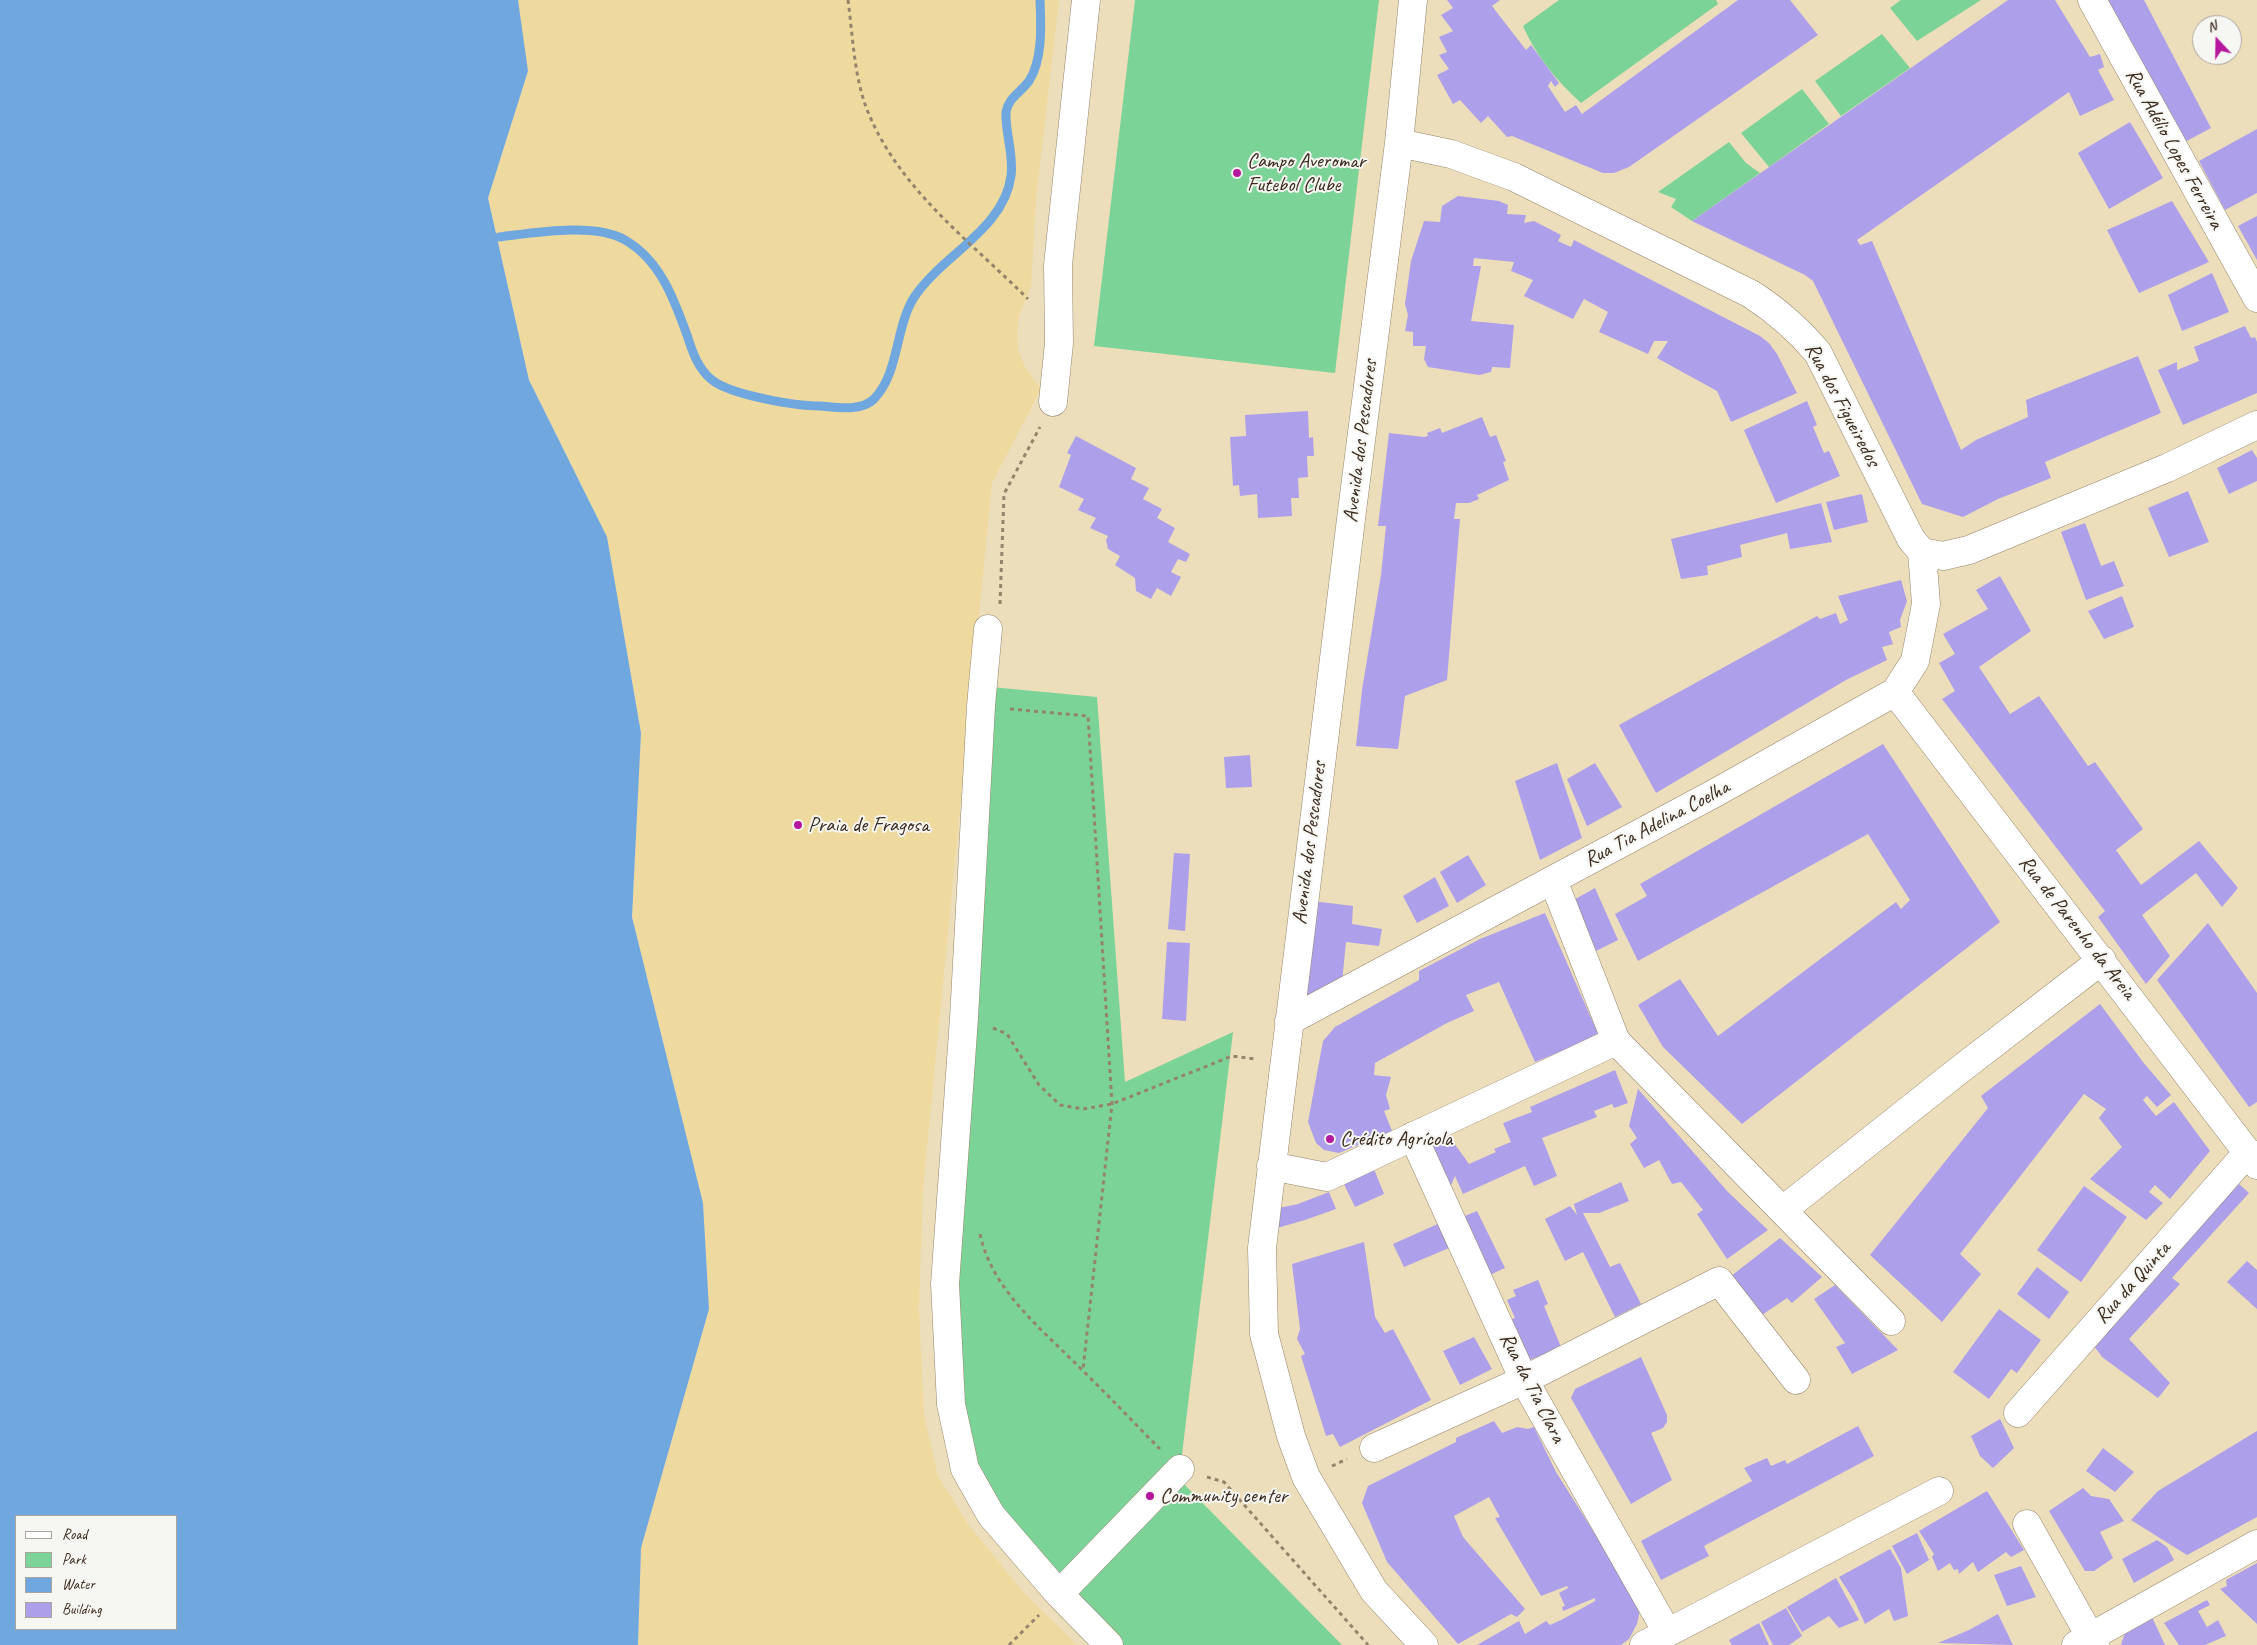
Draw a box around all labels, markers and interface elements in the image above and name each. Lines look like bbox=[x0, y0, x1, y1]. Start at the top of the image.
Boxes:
north arrow bbox=[2192, 15, 2242, 65]
text: N bbox=[2205, 17, 2219, 36]
street label: Rua Adélio Lopes Ferreira bbox=[2119, 64, 2229, 234]
place label: Campo Averomar Futebol Clube bbox=[1247, 148, 1365, 198]
marker: Campo Averomar Futebol Clube bbox=[1231, 167, 1243, 179]
street label: Rua dos Figueiredos bbox=[1799, 339, 1885, 471]
street label: Avenida dos Pescadores bbox=[1339, 358, 1383, 524]
street label: Avenida dos Pescadores bbox=[1288, 760, 1332, 926]
street label: Rua Tia Adelina Coelha bbox=[1580, 775, 1734, 873]
place label: Praia de Fragosa bbox=[808, 812, 929, 838]
marker: Praia de Fragosa bbox=[792, 819, 804, 831]
street label: Rua de Parenho da Areia bbox=[2013, 851, 2141, 1005]
place label: Crédito Agrícola bbox=[1340, 1126, 1452, 1152]
marker: Crédito Agrícola bbox=[1324, 1133, 1336, 1145]
street label: Rua da Quinta bbox=[2090, 1237, 2176, 1329]
street label: Rua da Tia Clara bbox=[1493, 1329, 1571, 1447]
place label: Community center bbox=[1160, 1483, 1287, 1509]
marker: Community center bbox=[1144, 1490, 1156, 1502]
legend bbox=[15, 1515, 178, 1630]
text: Road bbox=[62, 1525, 87, 1544]
text: Park bbox=[62, 1550, 86, 1569]
text: Water bbox=[62, 1575, 95, 1594]
text: Building bbox=[62, 1600, 101, 1619]

